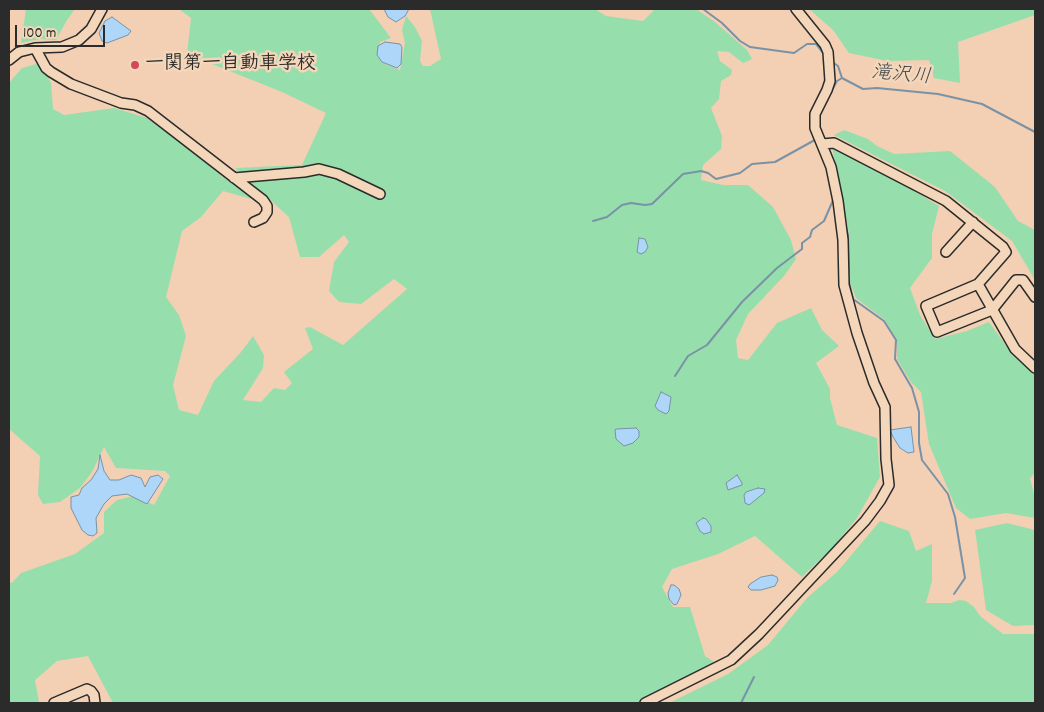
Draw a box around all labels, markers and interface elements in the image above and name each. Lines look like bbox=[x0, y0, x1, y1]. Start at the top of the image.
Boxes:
scale bar bbox=[18, 15, 108, 47]
text: 100 m bbox=[23, 23, 56, 45]
place label: 一関第一自動車学校 bbox=[145, 54, 316, 76]
marker: 一関第一自動車学校 bbox=[129, 59, 141, 71]
water label: 滝沢川 bbox=[870, 62, 932, 92]

